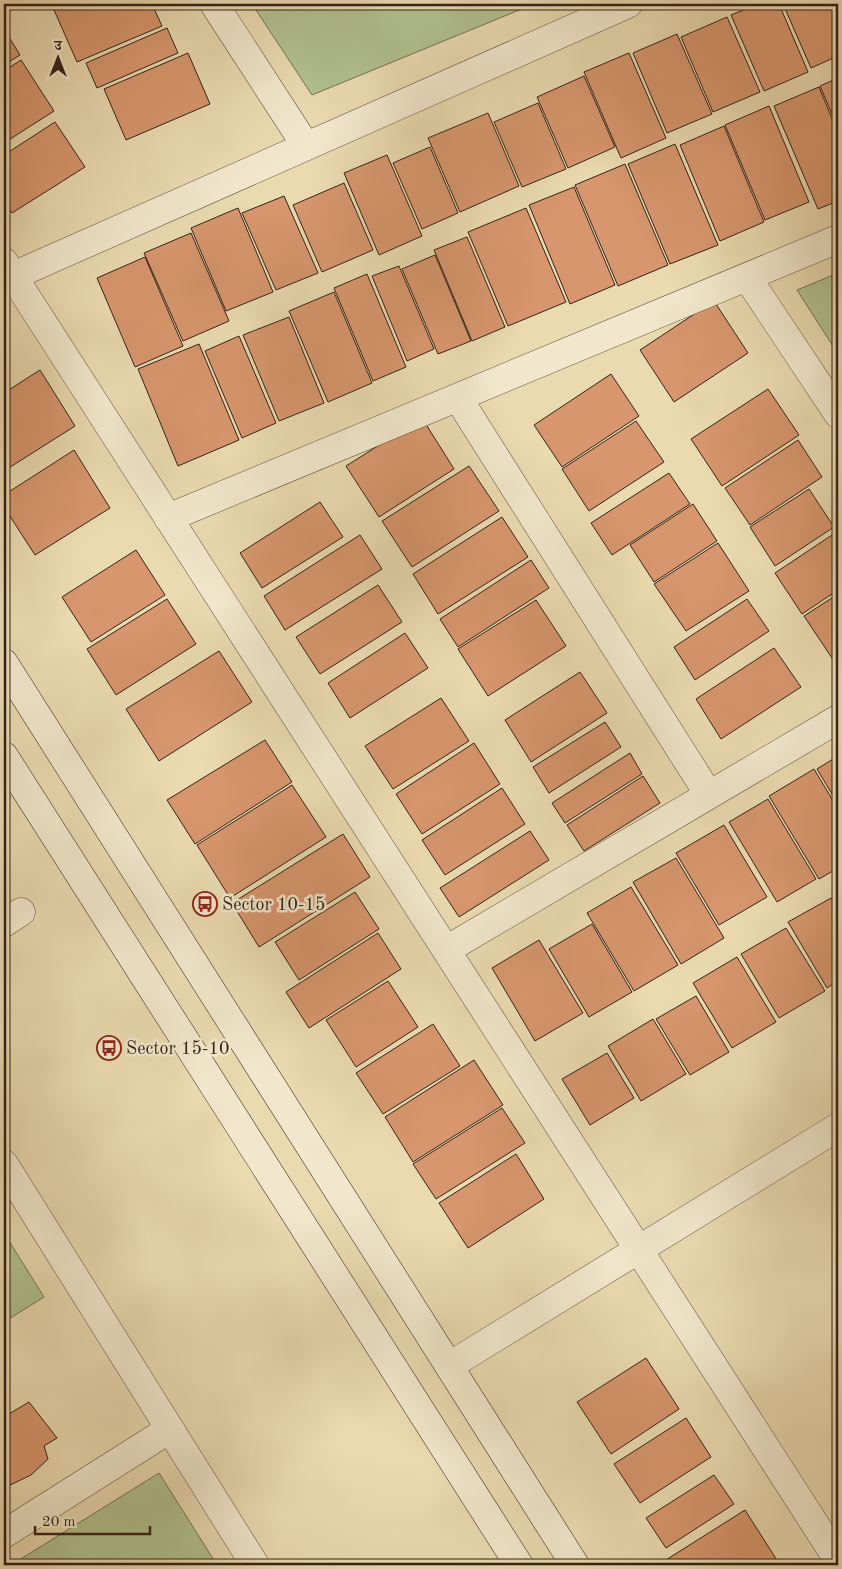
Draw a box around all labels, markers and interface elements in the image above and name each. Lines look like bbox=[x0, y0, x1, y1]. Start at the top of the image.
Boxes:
north arrow bbox=[32, 32, 82, 82]
text: उ bbox=[53, 39, 62, 53]
bus stop icon: Sector 10-15 bbox=[192, 891, 218, 917]
place label: Sector 10-15 bbox=[222, 896, 325, 914]
bus stop icon: Sector 15-10 bbox=[96, 1035, 122, 1061]
place label: Sector 15-10 bbox=[126, 1040, 229, 1058]
scale bar bbox=[35, 1504, 150, 1536]
text: 20 m bbox=[42, 1515, 76, 1530]

